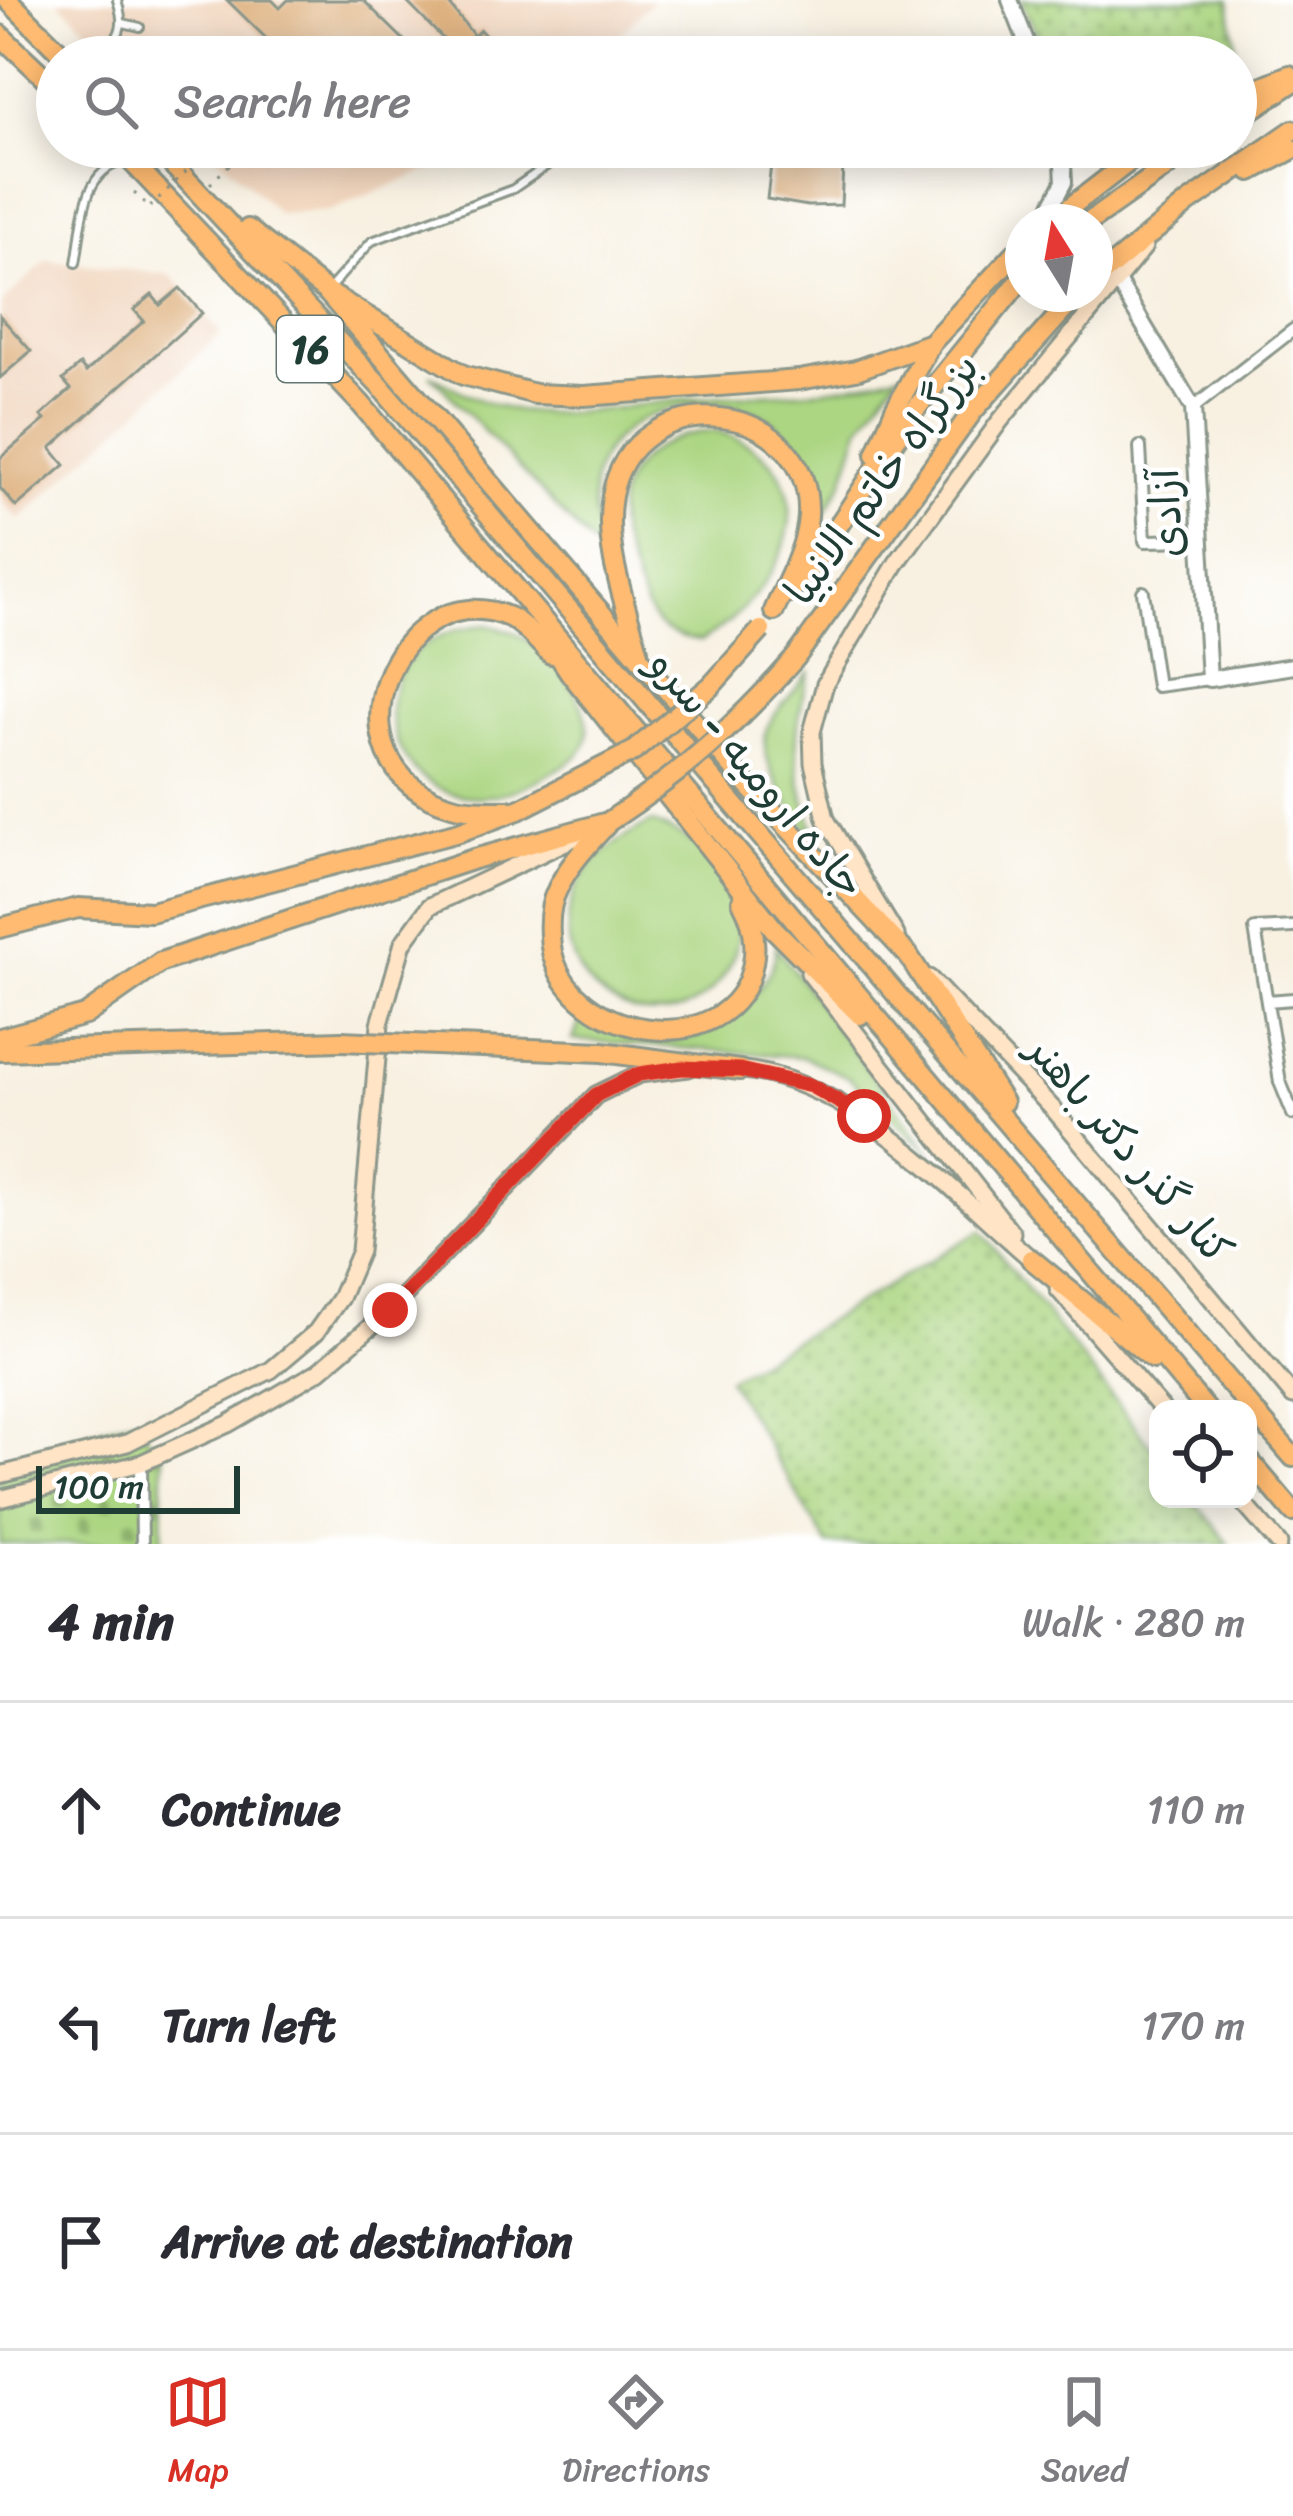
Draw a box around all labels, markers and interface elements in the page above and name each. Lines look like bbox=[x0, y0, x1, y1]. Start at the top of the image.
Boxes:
search box bbox=[36, 36, 1257, 168]
text: Search here bbox=[174, 62, 411, 142]
icon: search bbox=[78, 69, 144, 135]
north arrow bbox=[1005, 204, 1113, 312]
road number: 16 bbox=[277, 316, 343, 382]
street label: بزرگراه خاتم الانبیا bbox=[764, 337, 1000, 621]
street label: آزادی bbox=[1127, 465, 1205, 559]
street label: جاده ارومیه - سرو bbox=[628, 630, 885, 916]
street label: کنار گذر دکتر باهنر bbox=[1006, 1015, 1252, 1282]
route start bbox=[837, 1089, 891, 1143]
route end bbox=[363, 1283, 417, 1337]
map controls bbox=[1149, 1400, 1257, 1508]
button: locate bbox=[1149, 1400, 1257, 1508]
text: 100 m bbox=[54, 1458, 144, 1516]
scale bar bbox=[36, 1460, 240, 1513]
text: 4 min bbox=[48, 1577, 174, 1667]
text: Walk · 280 m bbox=[1022, 1588, 1245, 1657]
text: Continue bbox=[162, 1770, 341, 1850]
text: 110 m bbox=[1147, 1775, 1245, 1844]
icon: ahead bbox=[48, 1777, 114, 1843]
text: Turn left bbox=[162, 1986, 335, 2066]
text: 170 m bbox=[1141, 1991, 1245, 2060]
icon: left bbox=[48, 1993, 114, 2059]
text: Arrive at destination bbox=[162, 2202, 572, 2282]
icon: arrive bbox=[48, 2209, 114, 2275]
tab: Map bbox=[165, 2369, 231, 2499]
tab: Directions bbox=[562, 2369, 710, 2499]
tab: Saved bbox=[1041, 2369, 1128, 2499]

